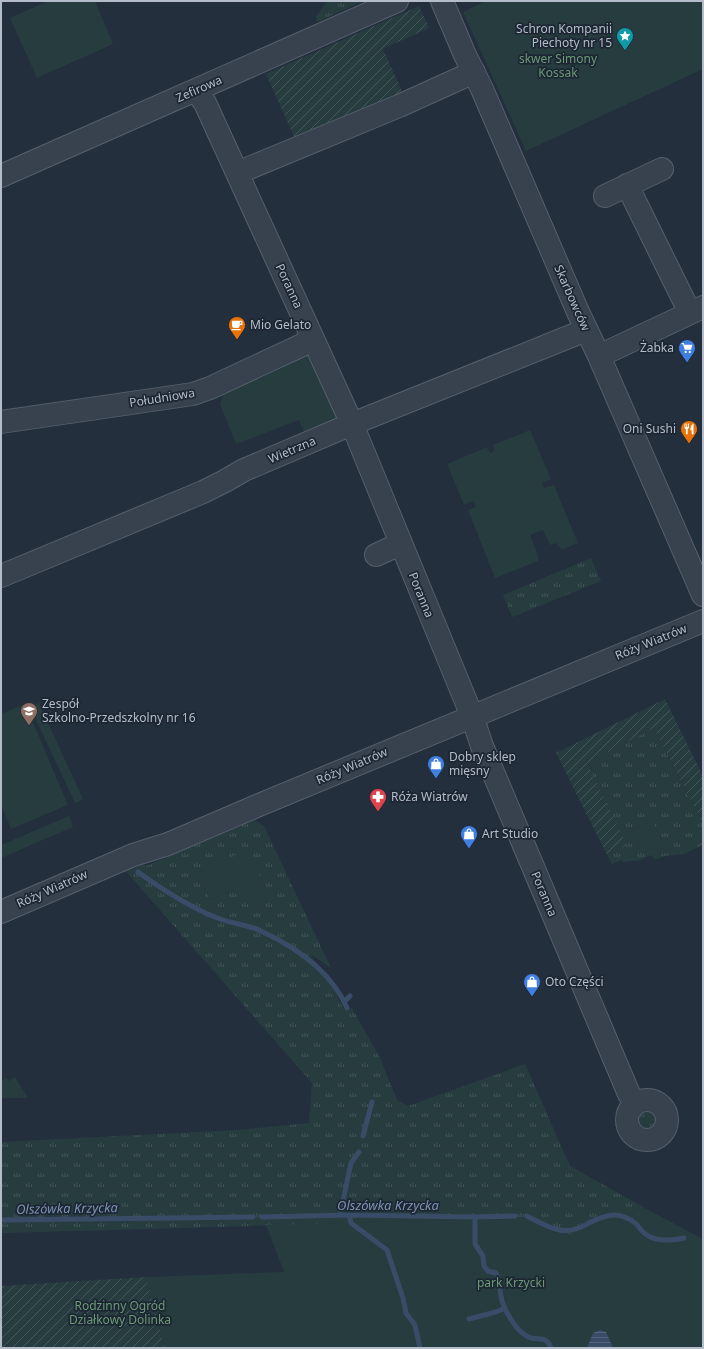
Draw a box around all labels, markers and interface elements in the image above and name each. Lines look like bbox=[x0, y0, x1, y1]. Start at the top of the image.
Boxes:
place label: Schron Kompanii Piechoty nr 15 bbox=[516, 20, 612, 51]
place icon: Schron Kompanii Piechoty nr 15 bbox=[615, 26, 635, 51]
park label: skwer Simony Kossak bbox=[519, 50, 598, 81]
street label: Zefirowa bbox=[173, 71, 225, 106]
street label: Poranna bbox=[272, 261, 307, 311]
street label: Skarbowców bbox=[550, 262, 595, 334]
cafe icon: Mio Gelato bbox=[227, 315, 247, 340]
place label: Mio Gelato bbox=[250, 316, 311, 333]
supermarket icon: Żabka bbox=[677, 338, 697, 363]
place label: Żabka bbox=[640, 339, 674, 356]
street label: Południowa bbox=[128, 384, 196, 411]
restaurant icon: Oni Sushi bbox=[679, 419, 699, 444]
place label: Oni Sushi bbox=[623, 420, 676, 437]
street label: Wietrzna bbox=[265, 432, 318, 467]
street label: Poranna bbox=[405, 570, 438, 620]
street label: Róży Wiatrów bbox=[612, 619, 690, 664]
place label: Zespół Szkolno-Przedszkolny nr 16 bbox=[42, 695, 196, 726]
school or university icon: Zespół Szkolno-Przedszkolny nr 16 bbox=[19, 701, 39, 726]
street label: Róży Wiatrów bbox=[314, 743, 391, 788]
place label: Dobry sklep mięsny bbox=[449, 748, 516, 779]
shop icon: Dobry sklep mięsny bbox=[426, 754, 446, 779]
pharmacy icon: Róża Wiatrów bbox=[368, 787, 388, 812]
place label: Róża Wiatrów bbox=[391, 788, 468, 805]
shop icon: Art Studio bbox=[459, 824, 479, 849]
place label: Art Studio bbox=[482, 825, 538, 842]
street label: Róży Wiatrów bbox=[14, 865, 90, 912]
street label: Poranna bbox=[527, 869, 562, 919]
shop icon: Oto Części bbox=[522, 972, 542, 997]
place label: Oto Części bbox=[545, 973, 604, 990]
water label: Olszówka Krzycka bbox=[337, 1196, 440, 1214]
water label: Olszówka Krzycka bbox=[16, 1198, 119, 1218]
park label: park Krzycki bbox=[477, 1274, 545, 1291]
park label: Rodzinny Ogród Działkowy Dolinka bbox=[69, 1297, 171, 1328]

